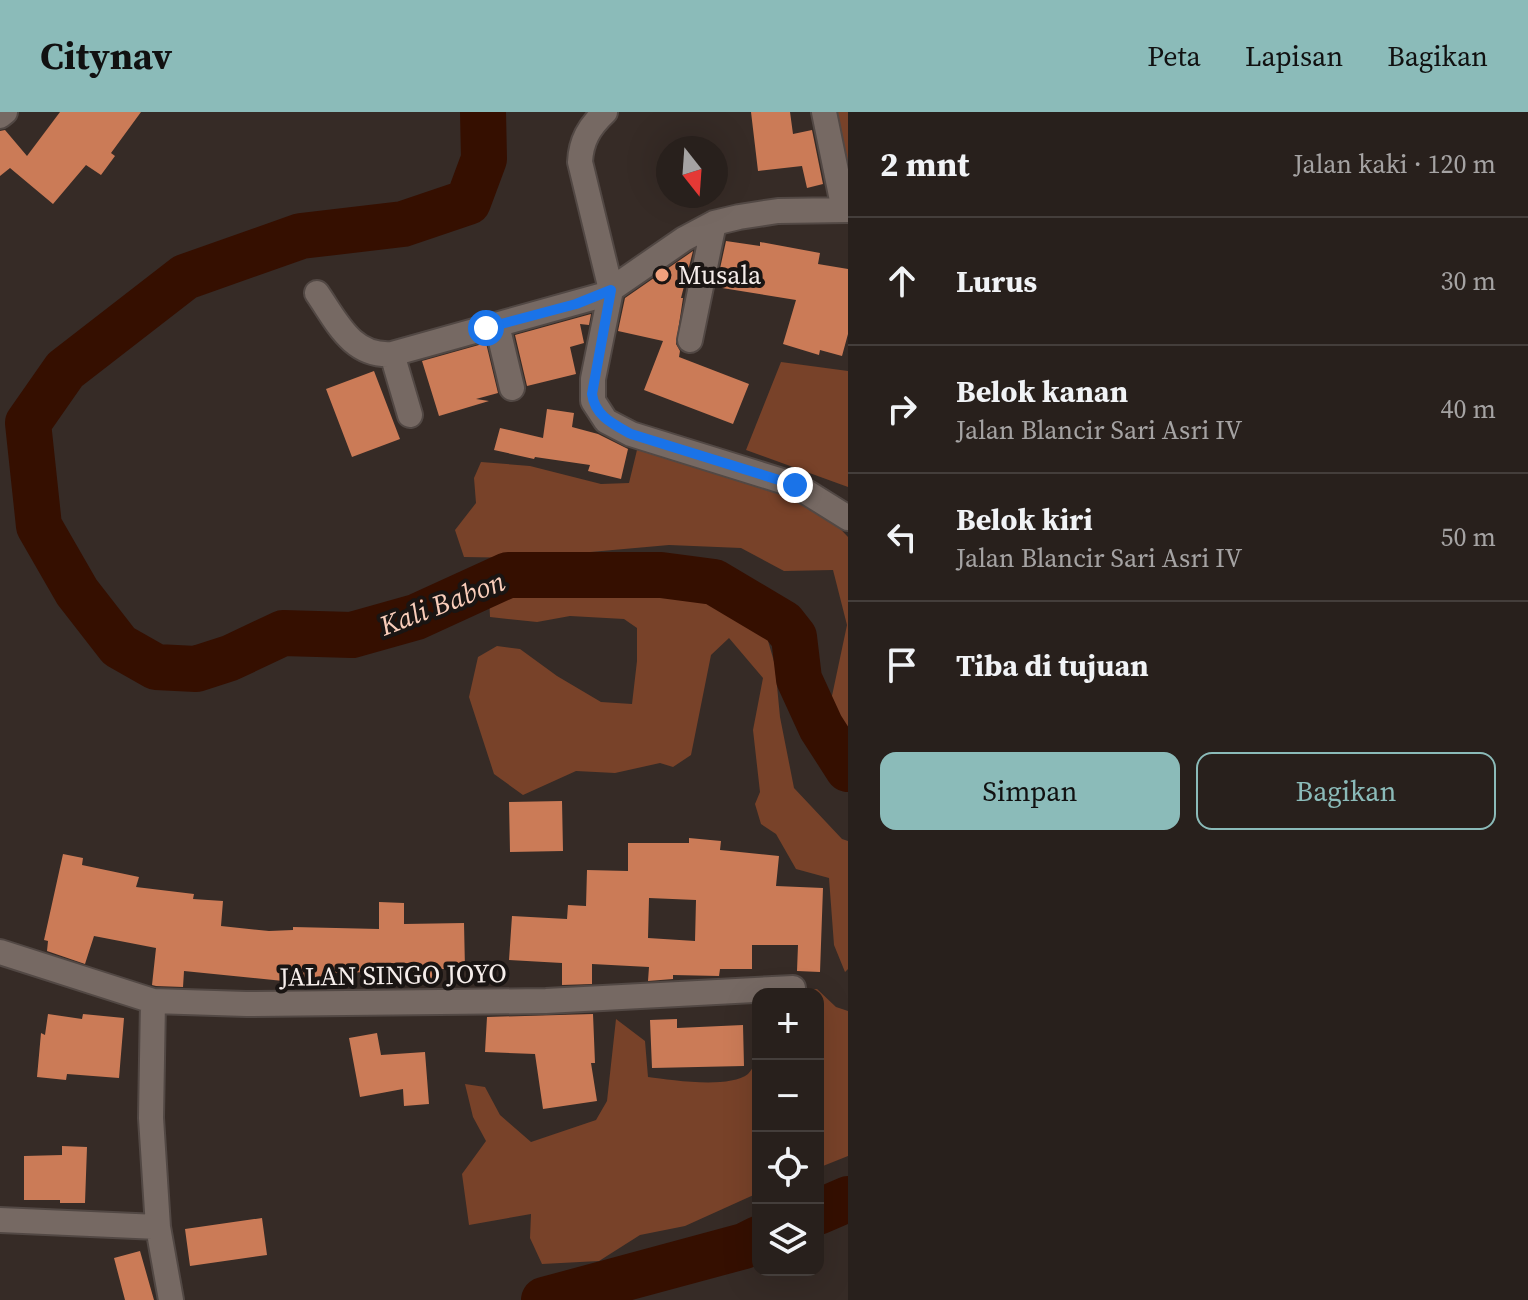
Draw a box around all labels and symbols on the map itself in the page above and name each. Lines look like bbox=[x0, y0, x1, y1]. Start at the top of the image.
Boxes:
north arrow bbox=[656, 136, 728, 208]
place label: Musala bbox=[678, 257, 762, 293]
marker: Musala bbox=[653, 266, 671, 284]
route start bbox=[468, 310, 504, 346]
route end bbox=[777, 467, 813, 503]
water label: Kali Babon bbox=[373, 562, 510, 645]
street label: JALAN SINGO JOYO bbox=[278, 955, 507, 995]

